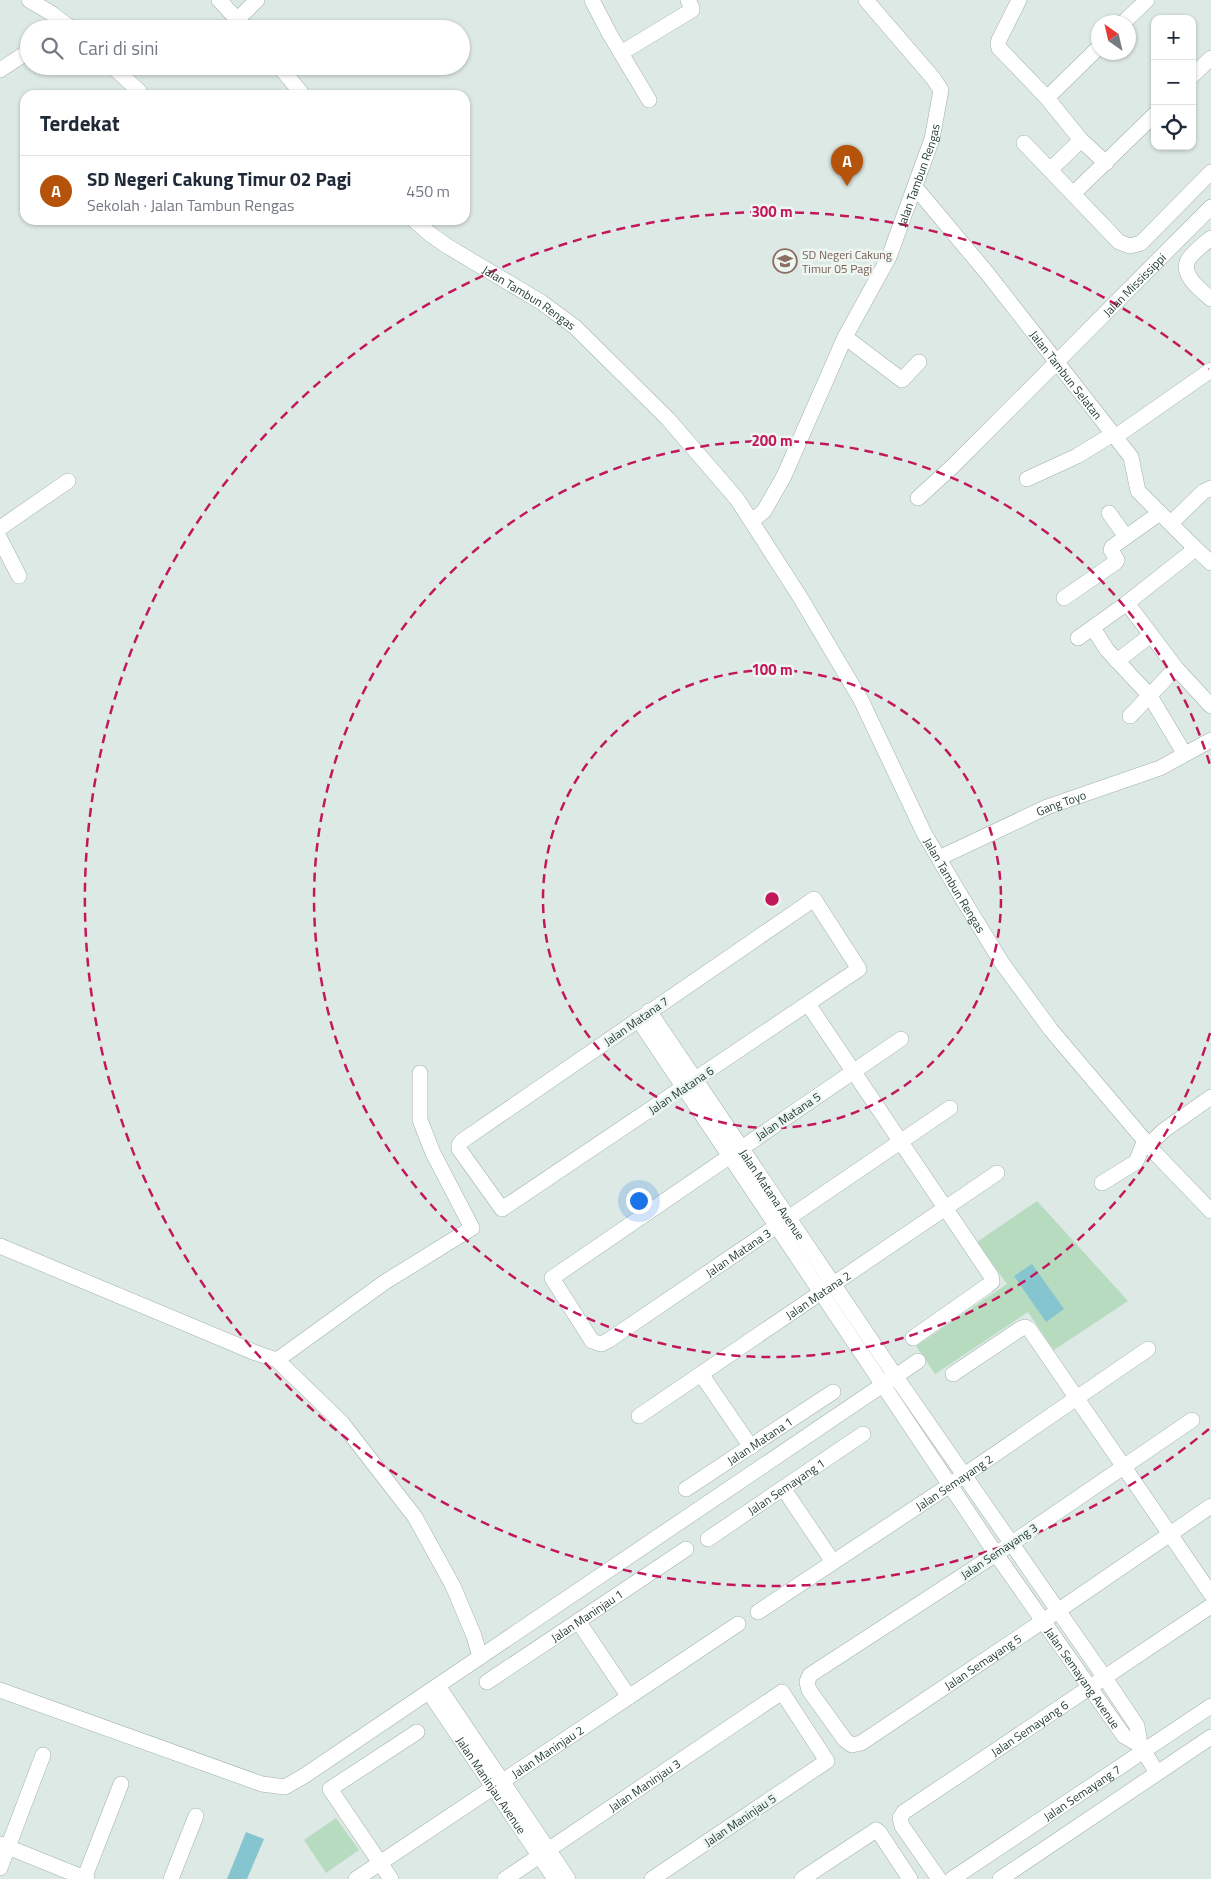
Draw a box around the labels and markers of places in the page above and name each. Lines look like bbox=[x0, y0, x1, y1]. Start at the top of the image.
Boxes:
pin: A bbox=[831, 145, 863, 186]
place label: SD Negeri Cakung Timur 05 Pagi bbox=[802, 245, 892, 278]
school or university icon: SD Negeri Cakung Timur 05 Pagi bbox=[772, 248, 798, 274]
centre of rings bbox=[763, 890, 781, 908]

